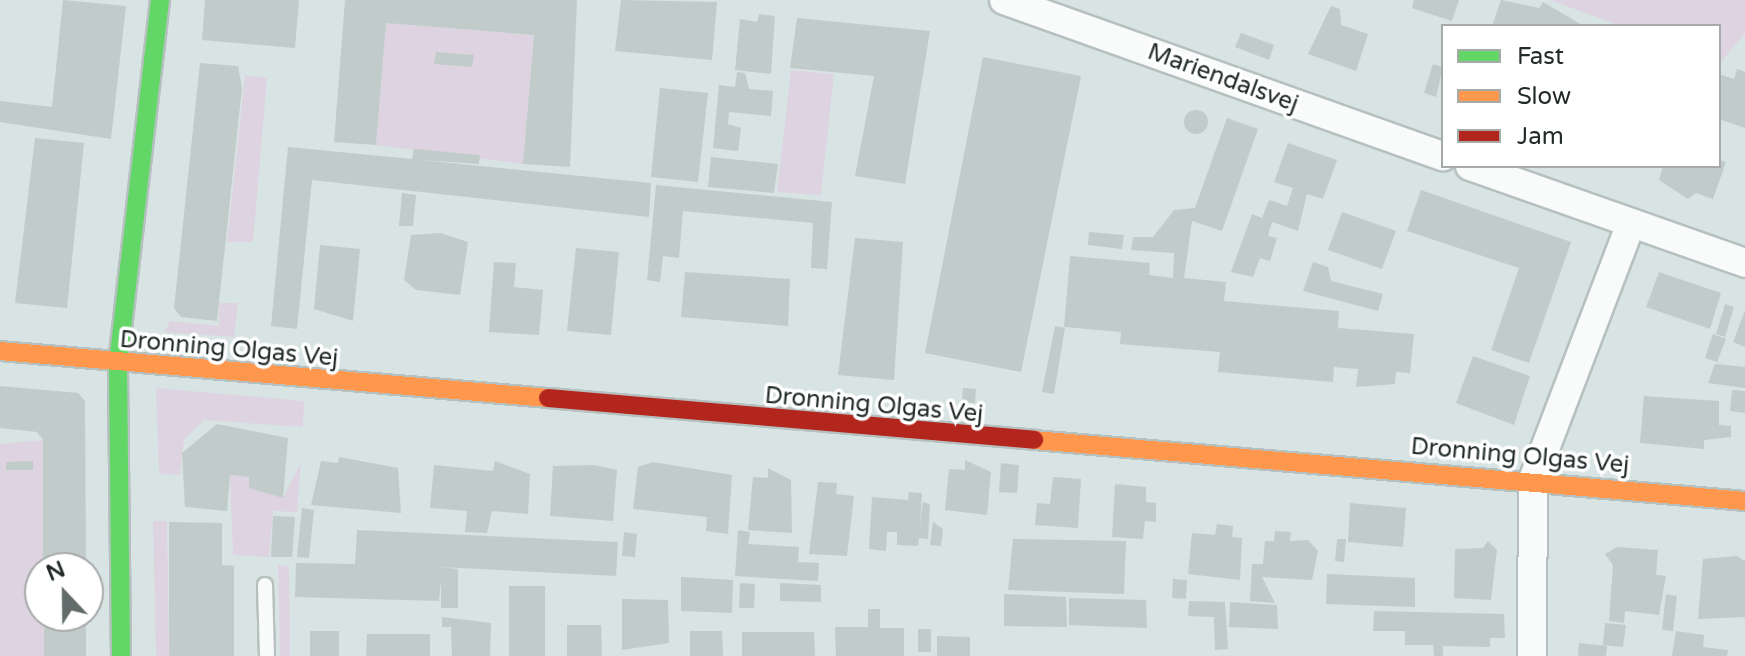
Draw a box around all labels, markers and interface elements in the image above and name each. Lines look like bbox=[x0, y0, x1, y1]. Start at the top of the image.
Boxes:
legend bbox=[1441, 24, 1721, 168]
street label: Mariendalsvej bbox=[1144, 37, 1302, 119]
text: Fast bbox=[1517, 42, 1564, 71]
text: Slow bbox=[1517, 82, 1571, 111]
text: Jam bbox=[1517, 122, 1564, 151]
street label: Dronning Olgas Vej bbox=[119, 325, 339, 373]
street label: Dronning Olgas Vej bbox=[764, 381, 984, 429]
street label: Dronning Olgas Vej bbox=[1410, 432, 1630, 480]
north arrow bbox=[24, 552, 104, 632]
text: N bbox=[43, 556, 69, 587]

